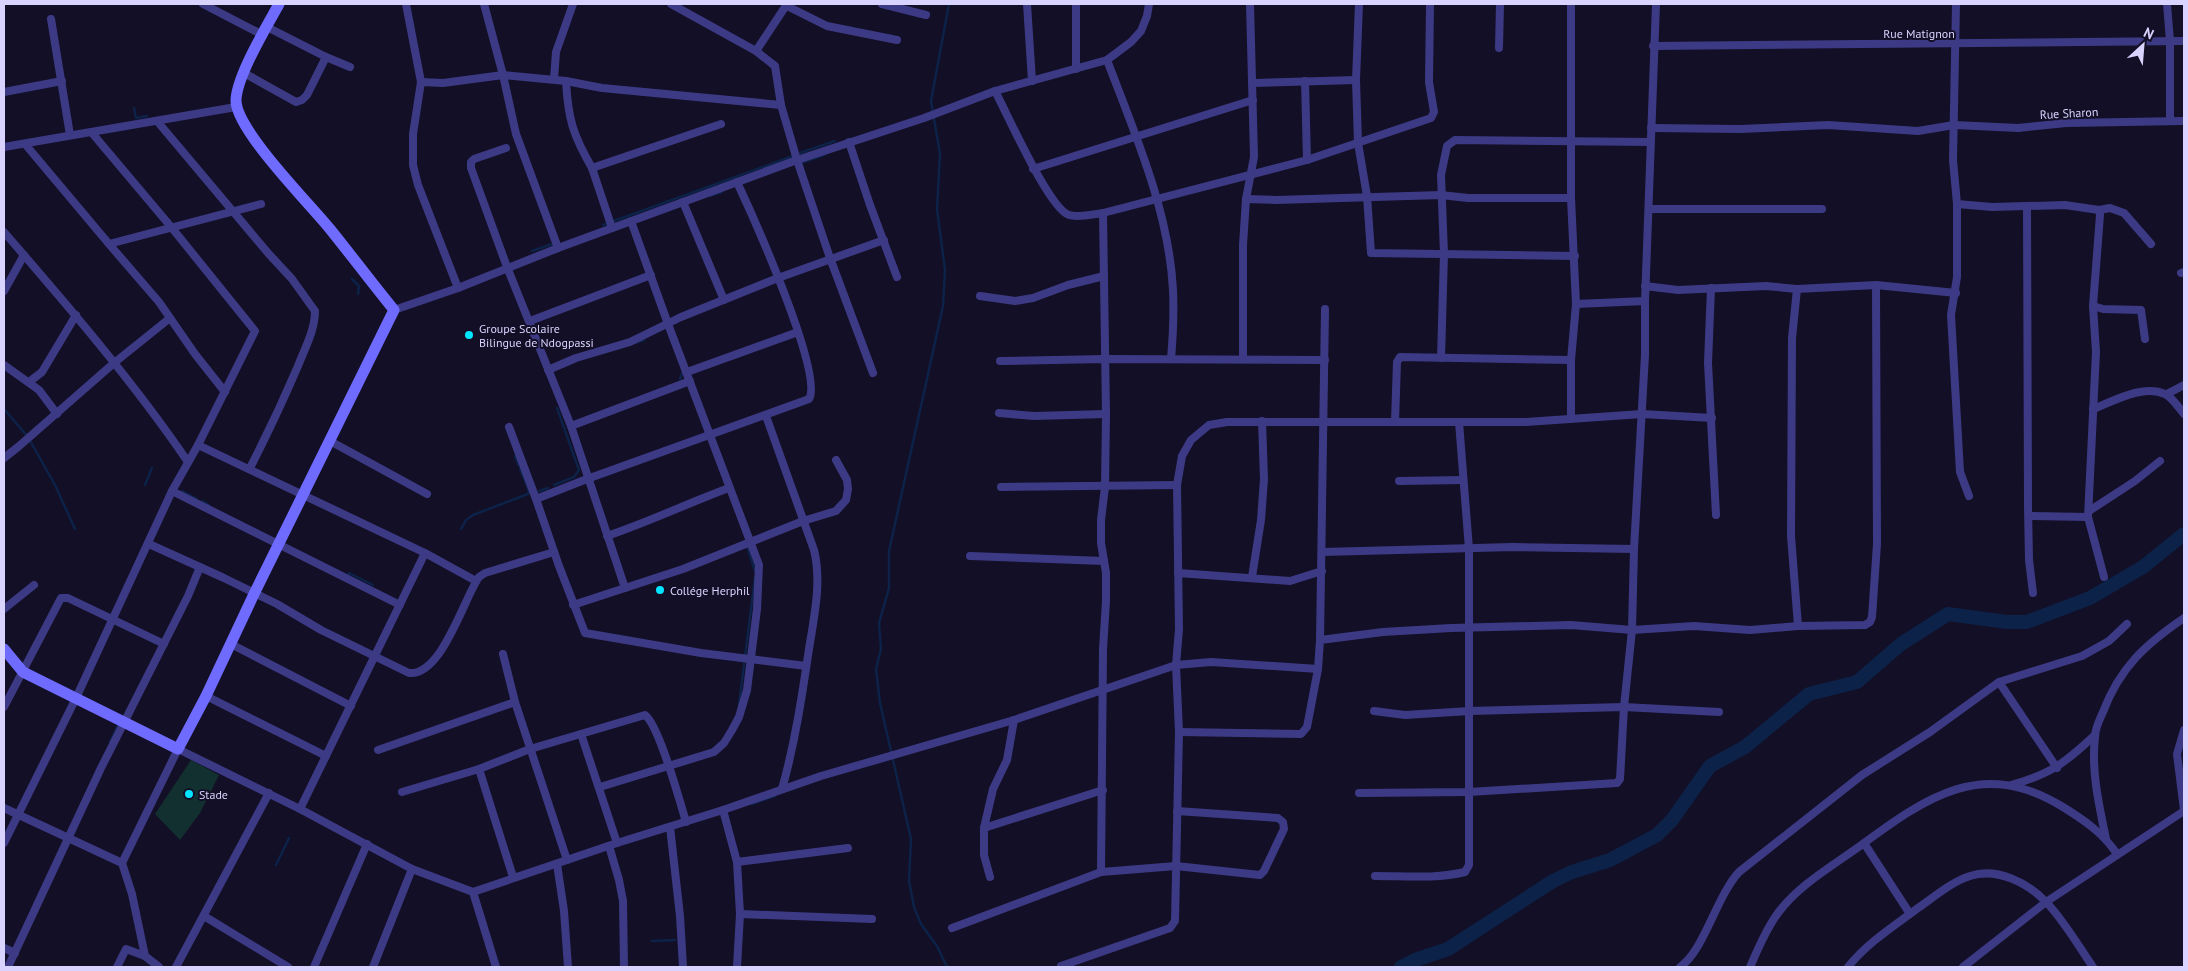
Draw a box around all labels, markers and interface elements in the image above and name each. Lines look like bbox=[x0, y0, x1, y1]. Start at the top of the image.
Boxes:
north arrow bbox=[2118, 20, 2168, 70]
text: N bbox=[2141, 23, 2157, 43]
street label: Rue Matignon bbox=[1883, 26, 1955, 41]
street label: Rue Sharon bbox=[2039, 104, 2099, 122]
place label: Groupe Scolaire Bilingue de Ndogpassi bbox=[479, 321, 594, 350]
marker: Groupe Scolaire Bilingue de Ndogpassi bbox=[463, 329, 475, 341]
place label: Collége Herphil bbox=[670, 583, 750, 598]
marker: Collége Herphil bbox=[654, 584, 666, 596]
place label: Stade bbox=[199, 787, 228, 802]
marker: Stade bbox=[183, 788, 195, 800]

